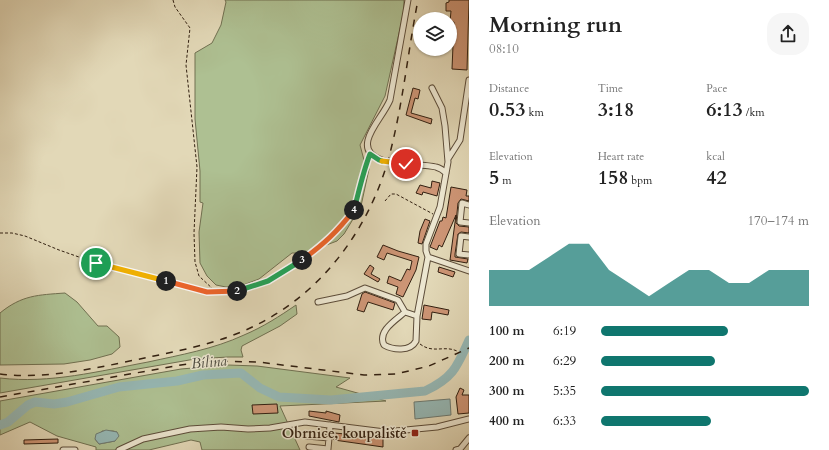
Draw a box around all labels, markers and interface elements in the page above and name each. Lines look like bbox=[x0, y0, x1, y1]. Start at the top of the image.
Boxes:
text: Morning run bbox=[489, 10, 622, 40]
map controls bbox=[413, 12, 457, 56]
button: layers bbox=[413, 12, 457, 56]
button: share bbox=[767, 13, 809, 55]
text: 08:10 bbox=[489, 40, 519, 58]
text: Distance bbox=[489, 81, 529, 96]
text: Time bbox=[598, 81, 623, 96]
text: Pace bbox=[706, 81, 728, 96]
text: 0.53 bbox=[489, 96, 526, 123]
text: 3:18 bbox=[598, 96, 634, 123]
text: 6:13 bbox=[706, 96, 743, 123]
text: km bbox=[526, 105, 544, 120]
text: /km bbox=[743, 105, 765, 120]
pin bbox=[389, 147, 423, 181]
text: Elevation bbox=[489, 149, 533, 164]
text: Heart rate bbox=[598, 149, 644, 164]
text: kcal bbox=[706, 149, 725, 164]
icon: check bbox=[395, 153, 417, 175]
text: 5 bbox=[489, 164, 499, 191]
text: 158 bbox=[598, 164, 628, 191]
text: 42 bbox=[706, 164, 727, 191]
text: m bbox=[499, 173, 512, 188]
text: bpm bbox=[628, 173, 652, 188]
pin: 4 bbox=[344, 200, 364, 220]
text: 4 bbox=[351, 202, 357, 217]
text: Elevation bbox=[489, 212, 541, 230]
text: 170–174 m bbox=[747, 212, 809, 230]
pin bbox=[79, 246, 113, 280]
pin: 3 bbox=[292, 250, 312, 270]
icon: arrive bbox=[85, 252, 107, 274]
text: 3 bbox=[299, 252, 305, 267]
pin: 1 bbox=[156, 271, 176, 291]
text: 1 bbox=[163, 273, 169, 288]
pin: 2 bbox=[227, 281, 247, 301]
text: 2 bbox=[234, 283, 240, 298]
text: 100 m bbox=[489, 322, 524, 340]
text: 6:19 bbox=[553, 322, 576, 340]
water label: Bílina bbox=[190, 350, 228, 374]
text: 200 m bbox=[489, 352, 524, 370]
text: 6:29 bbox=[553, 352, 576, 370]
text: 300 m bbox=[489, 382, 524, 400]
text: 5:35 bbox=[553, 382, 576, 400]
text: 400 m bbox=[489, 412, 524, 430]
text: 6:33 bbox=[553, 412, 576, 430]
place label: Obrnice, koupaliště bbox=[282, 424, 407, 443]
marker: Obrnice, koupaliště bbox=[410, 428, 420, 438]

